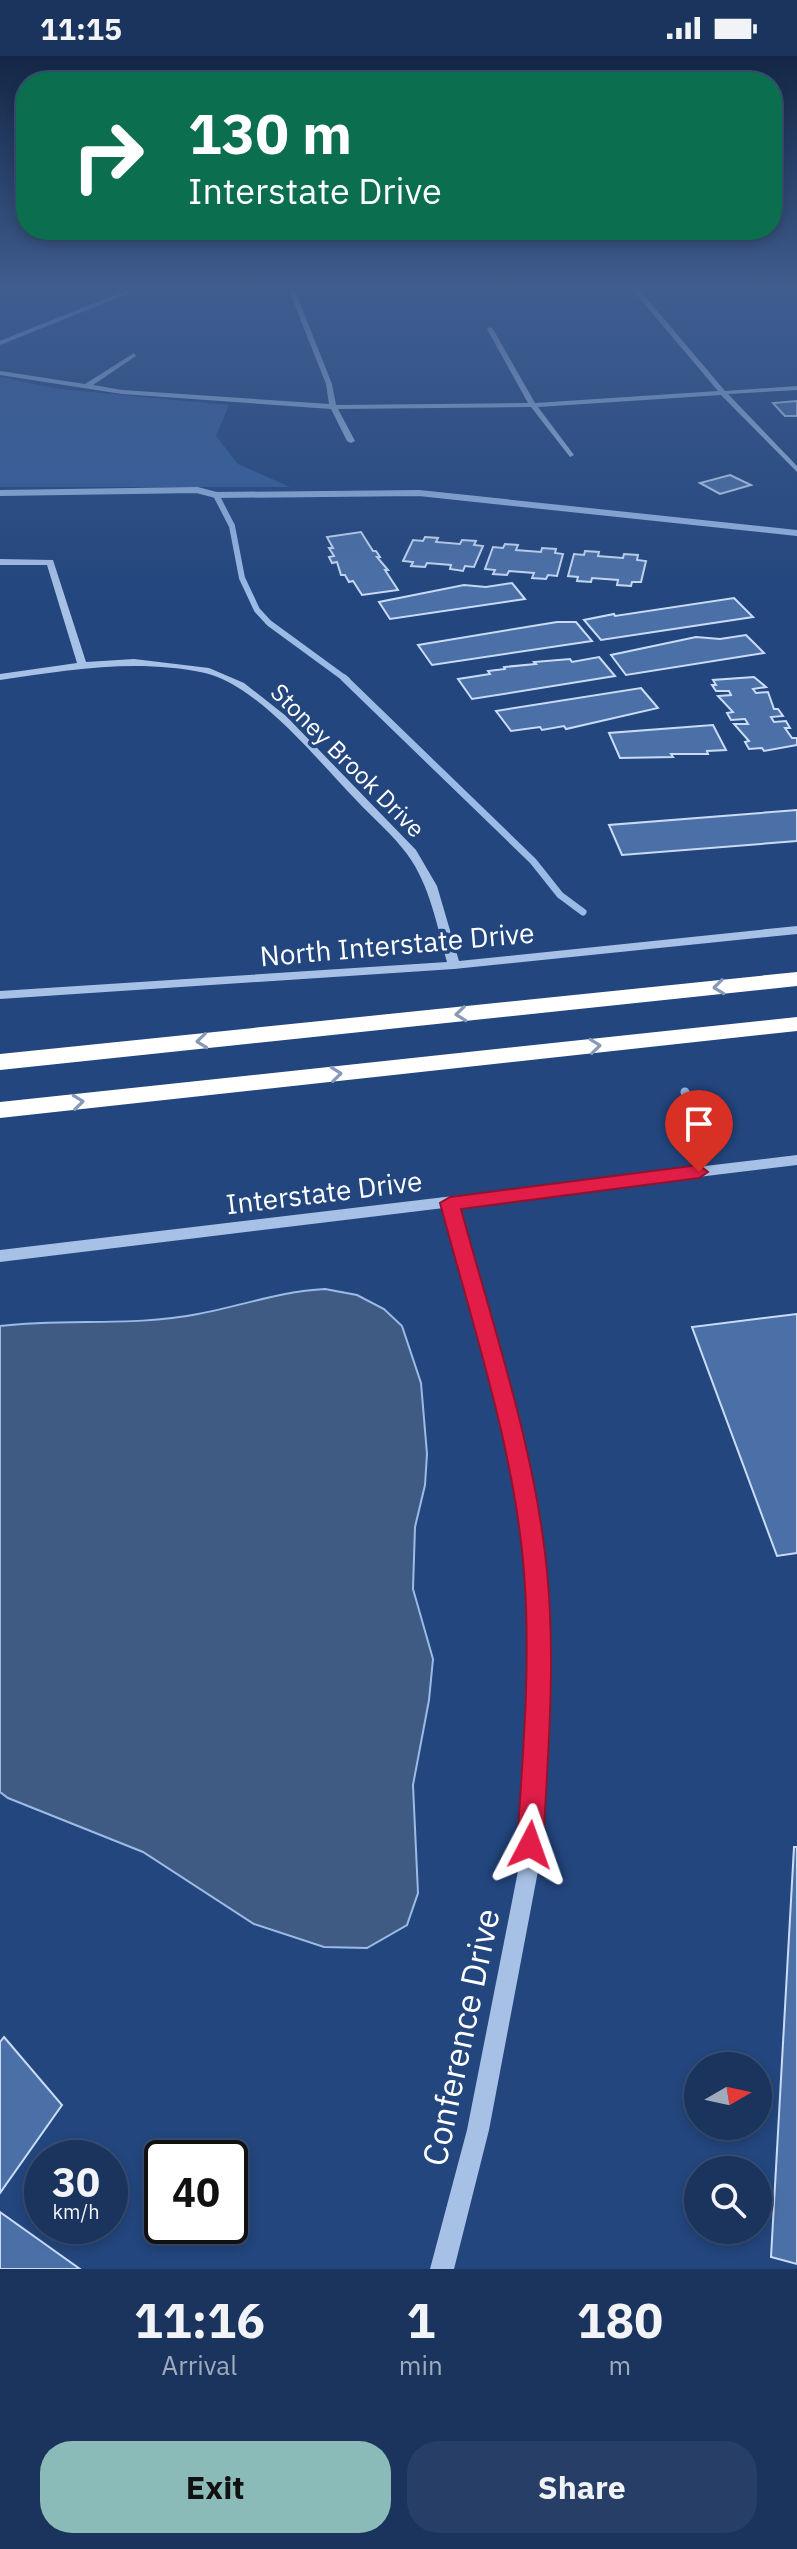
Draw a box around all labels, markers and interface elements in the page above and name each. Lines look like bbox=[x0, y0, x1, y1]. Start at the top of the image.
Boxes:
text: 11:15 bbox=[40, 9, 122, 48]
text: 130 m bbox=[188, 97, 352, 169]
icon: right bbox=[56, 104, 160, 208]
text: Interstate Drive bbox=[188, 167, 442, 214]
street label: Stoney Brook Drive bbox=[264, 676, 432, 844]
street label: North Interstate Drive bbox=[258, 914, 536, 974]
one-way arrow bbox=[712, 978, 725, 995]
one-way arrow bbox=[454, 1005, 467, 1022]
one-way arrow bbox=[195, 1032, 208, 1049]
one-way arrow bbox=[588, 1038, 601, 1055]
one-way arrow bbox=[330, 1066, 343, 1083]
pin bbox=[665, 1090, 733, 1172]
one-way arrow bbox=[71, 1093, 84, 1110]
icon: arrive bbox=[677, 1102, 721, 1146]
street label: Interstate Drive bbox=[224, 1162, 424, 1222]
position arrow bbox=[488, 1803, 572, 1887]
street label: Conference Drive bbox=[411, 1904, 509, 2170]
north arrow bbox=[684, 2052, 772, 2140]
map controls bbox=[684, 2052, 772, 2244]
speed limit sign: 40 bbox=[144, 2140, 248, 2244]
text: 30 bbox=[52, 2156, 100, 2208]
button: search bbox=[684, 2156, 772, 2244]
text: km/h bbox=[52, 2198, 100, 2225]
text: 11:16 bbox=[134, 2289, 265, 2351]
text: 1 bbox=[406, 2289, 435, 2351]
text: 180 bbox=[577, 2289, 663, 2351]
text: Arrival bbox=[162, 2348, 237, 2382]
text: min bbox=[399, 2348, 443, 2382]
text: m bbox=[609, 2348, 631, 2382]
button: Exit bbox=[40, 2441, 391, 2533]
button: Share bbox=[407, 2441, 757, 2533]

